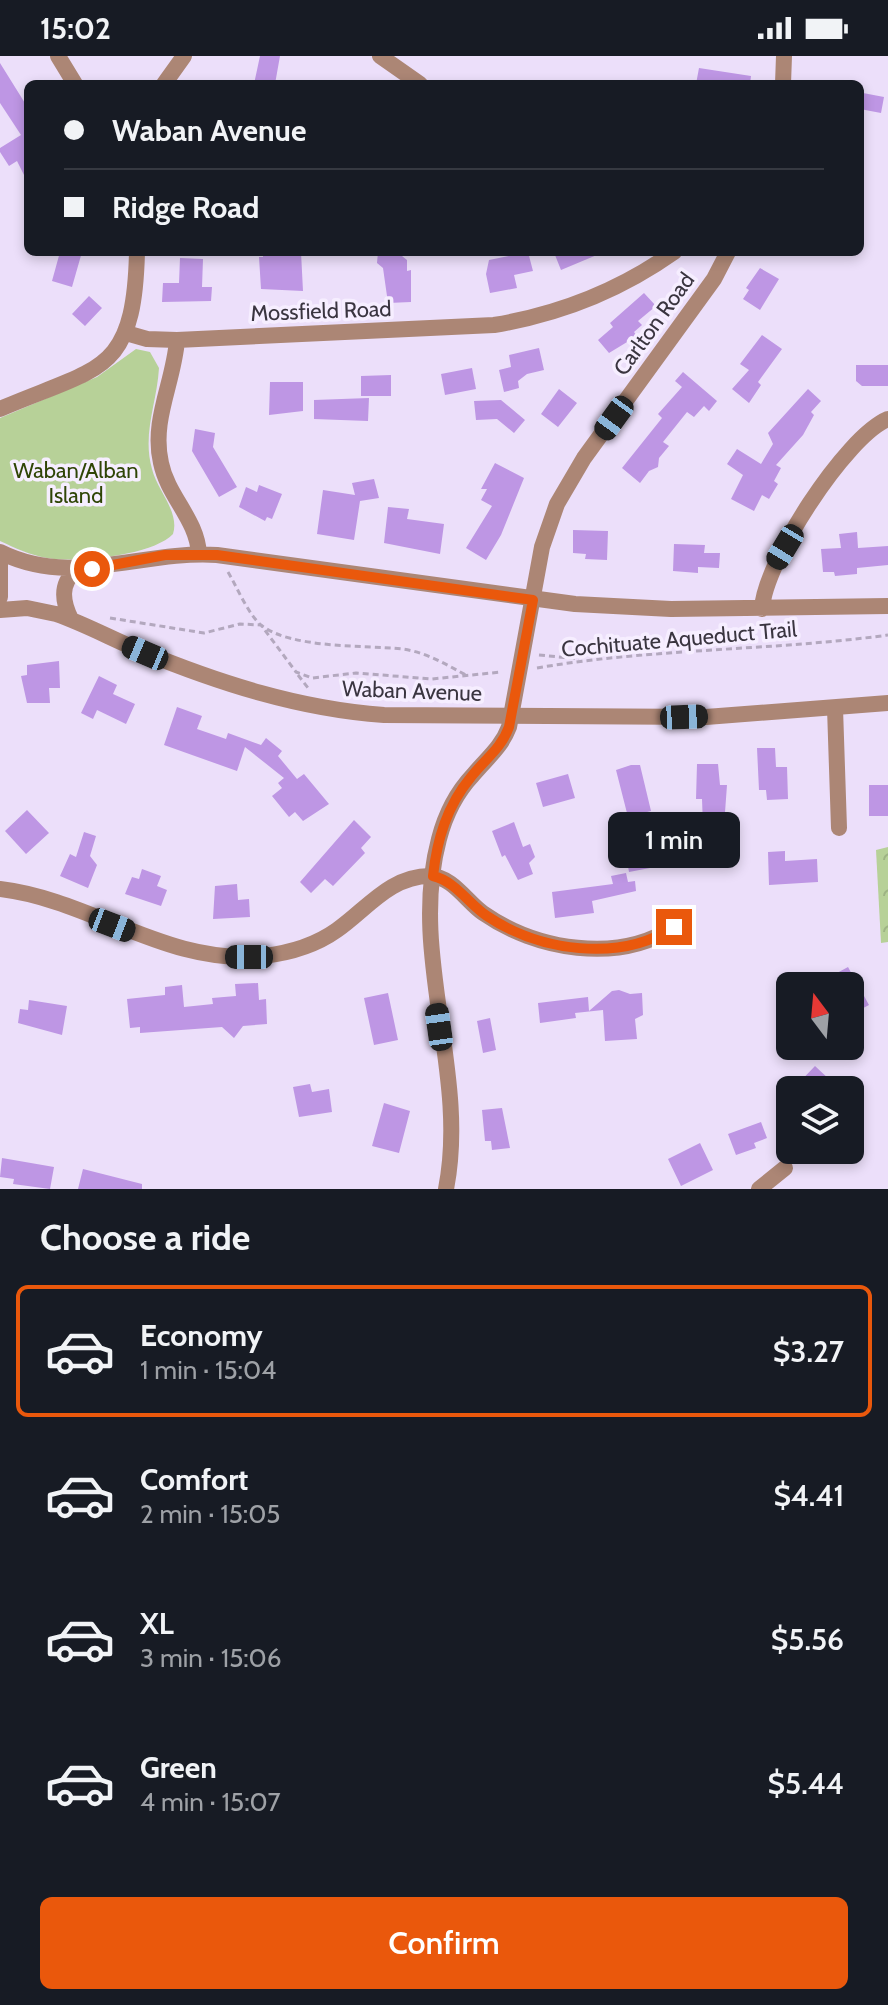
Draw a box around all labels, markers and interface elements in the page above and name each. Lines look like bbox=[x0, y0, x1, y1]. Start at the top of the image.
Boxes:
text: 15:02 bbox=[40, 10, 111, 47]
text: Waban Avenue bbox=[112, 112, 306, 149]
text: Ridge Road bbox=[112, 189, 259, 226]
street label: Carlton Road bbox=[608, 267, 700, 381]
street label: Mossfield Road bbox=[250, 295, 392, 327]
car bbox=[590, 392, 638, 444]
park label: Waban/Alban Island bbox=[13, 457, 139, 509]
car bbox=[762, 520, 808, 574]
route start bbox=[74, 551, 110, 587]
street label: Cochituate Aqueduct Trail bbox=[560, 615, 799, 663]
car bbox=[118, 633, 172, 673]
street label: Waban Avenue bbox=[341, 675, 483, 707]
car bbox=[660, 704, 708, 730]
callout: 1 min bbox=[608, 811, 740, 867]
text: 1 min bbox=[645, 824, 703, 856]
car bbox=[85, 905, 139, 945]
route end bbox=[656, 909, 692, 945]
car bbox=[225, 945, 273, 969]
north arrow bbox=[776, 972, 864, 1060]
map controls bbox=[776, 972, 864, 1164]
car bbox=[424, 1002, 454, 1052]
button: layers bbox=[776, 1076, 864, 1164]
text: Choose a ride bbox=[40, 1215, 250, 1259]
icon: car bbox=[44, 1315, 116, 1387]
text: Economy bbox=[140, 1317, 263, 1354]
text: $3.27 bbox=[773, 1333, 844, 1370]
text: 1 min · 15:04 bbox=[140, 1354, 276, 1386]
icon: car bbox=[44, 1459, 116, 1531]
text: Comfort bbox=[140, 1461, 248, 1498]
text: $4.41 bbox=[773, 1477, 844, 1514]
text: 2 min · 15:05 bbox=[140, 1498, 280, 1530]
icon: car bbox=[44, 1603, 116, 1675]
text: XL bbox=[140, 1605, 174, 1642]
text: $5.56 bbox=[771, 1621, 844, 1658]
text: 3 min · 15:06 bbox=[140, 1642, 282, 1674]
icon: car bbox=[44, 1747, 116, 1819]
text: Green bbox=[140, 1749, 217, 1786]
text: $5.44 bbox=[768, 1765, 844, 1802]
text: 4 min · 15:07 bbox=[140, 1786, 281, 1818]
button: Confirm bbox=[40, 1897, 848, 1989]

